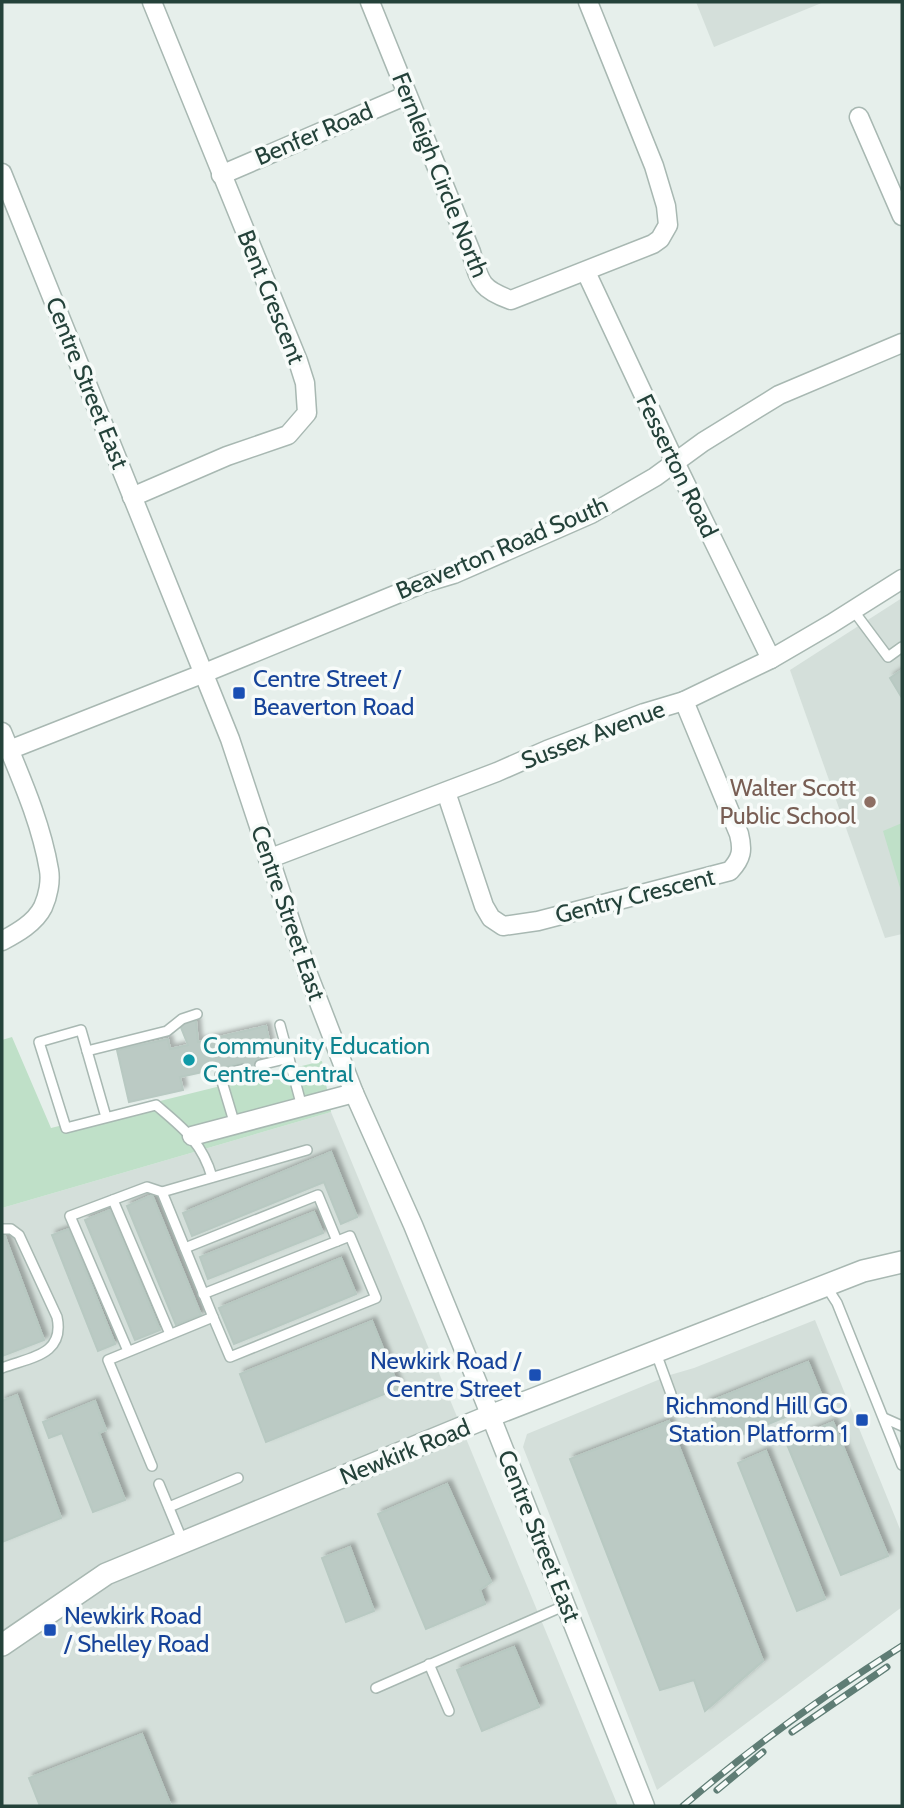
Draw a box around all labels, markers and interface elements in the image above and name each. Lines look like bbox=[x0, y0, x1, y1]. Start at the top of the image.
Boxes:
street label: Fernleigh Circle North bbox=[386, 68, 495, 282]
street label: Benfer Road bbox=[251, 96, 377, 171]
street label: Bent Crescent bbox=[231, 226, 311, 368]
street label: Centre Street East bbox=[40, 293, 135, 473]
street label: Fesserton Road bbox=[630, 390, 725, 542]
street label: Beaverton Road South bbox=[391, 490, 612, 605]
place label: Centre Street / Beaverton Road bbox=[253, 664, 414, 721]
marker: Centre Street / Beaverton Road bbox=[231, 685, 247, 701]
street label: Sussex Avenue bbox=[517, 694, 669, 775]
place label: Walter Scott Public School bbox=[719, 773, 856, 830]
marker: Walter Scott Public School bbox=[862, 794, 878, 810]
street label: Centre Street East bbox=[245, 822, 332, 1004]
street label: Gentry Crescent bbox=[552, 862, 718, 929]
place label: Community Education Centre-Central bbox=[203, 1031, 430, 1088]
marker: Community Education Centre-Central bbox=[181, 1052, 197, 1068]
place label: Newkirk Road / Centre Street bbox=[370, 1346, 522, 1403]
marker: Newkirk Road / Centre Street bbox=[527, 1367, 543, 1383]
place label: Richmond Hill GO Station Platform 1 bbox=[665, 1391, 848, 1448]
street label: Newkirk Road bbox=[335, 1412, 474, 1491]
marker: Richmond Hill GO Station Platform 1 bbox=[854, 1412, 870, 1428]
street label: Centre Street East bbox=[492, 1446, 587, 1626]
place label: Newkirk Road / Shelley Road bbox=[63, 1601, 209, 1658]
marker: Newkirk Road / Shelley Road bbox=[42, 1622, 58, 1638]

